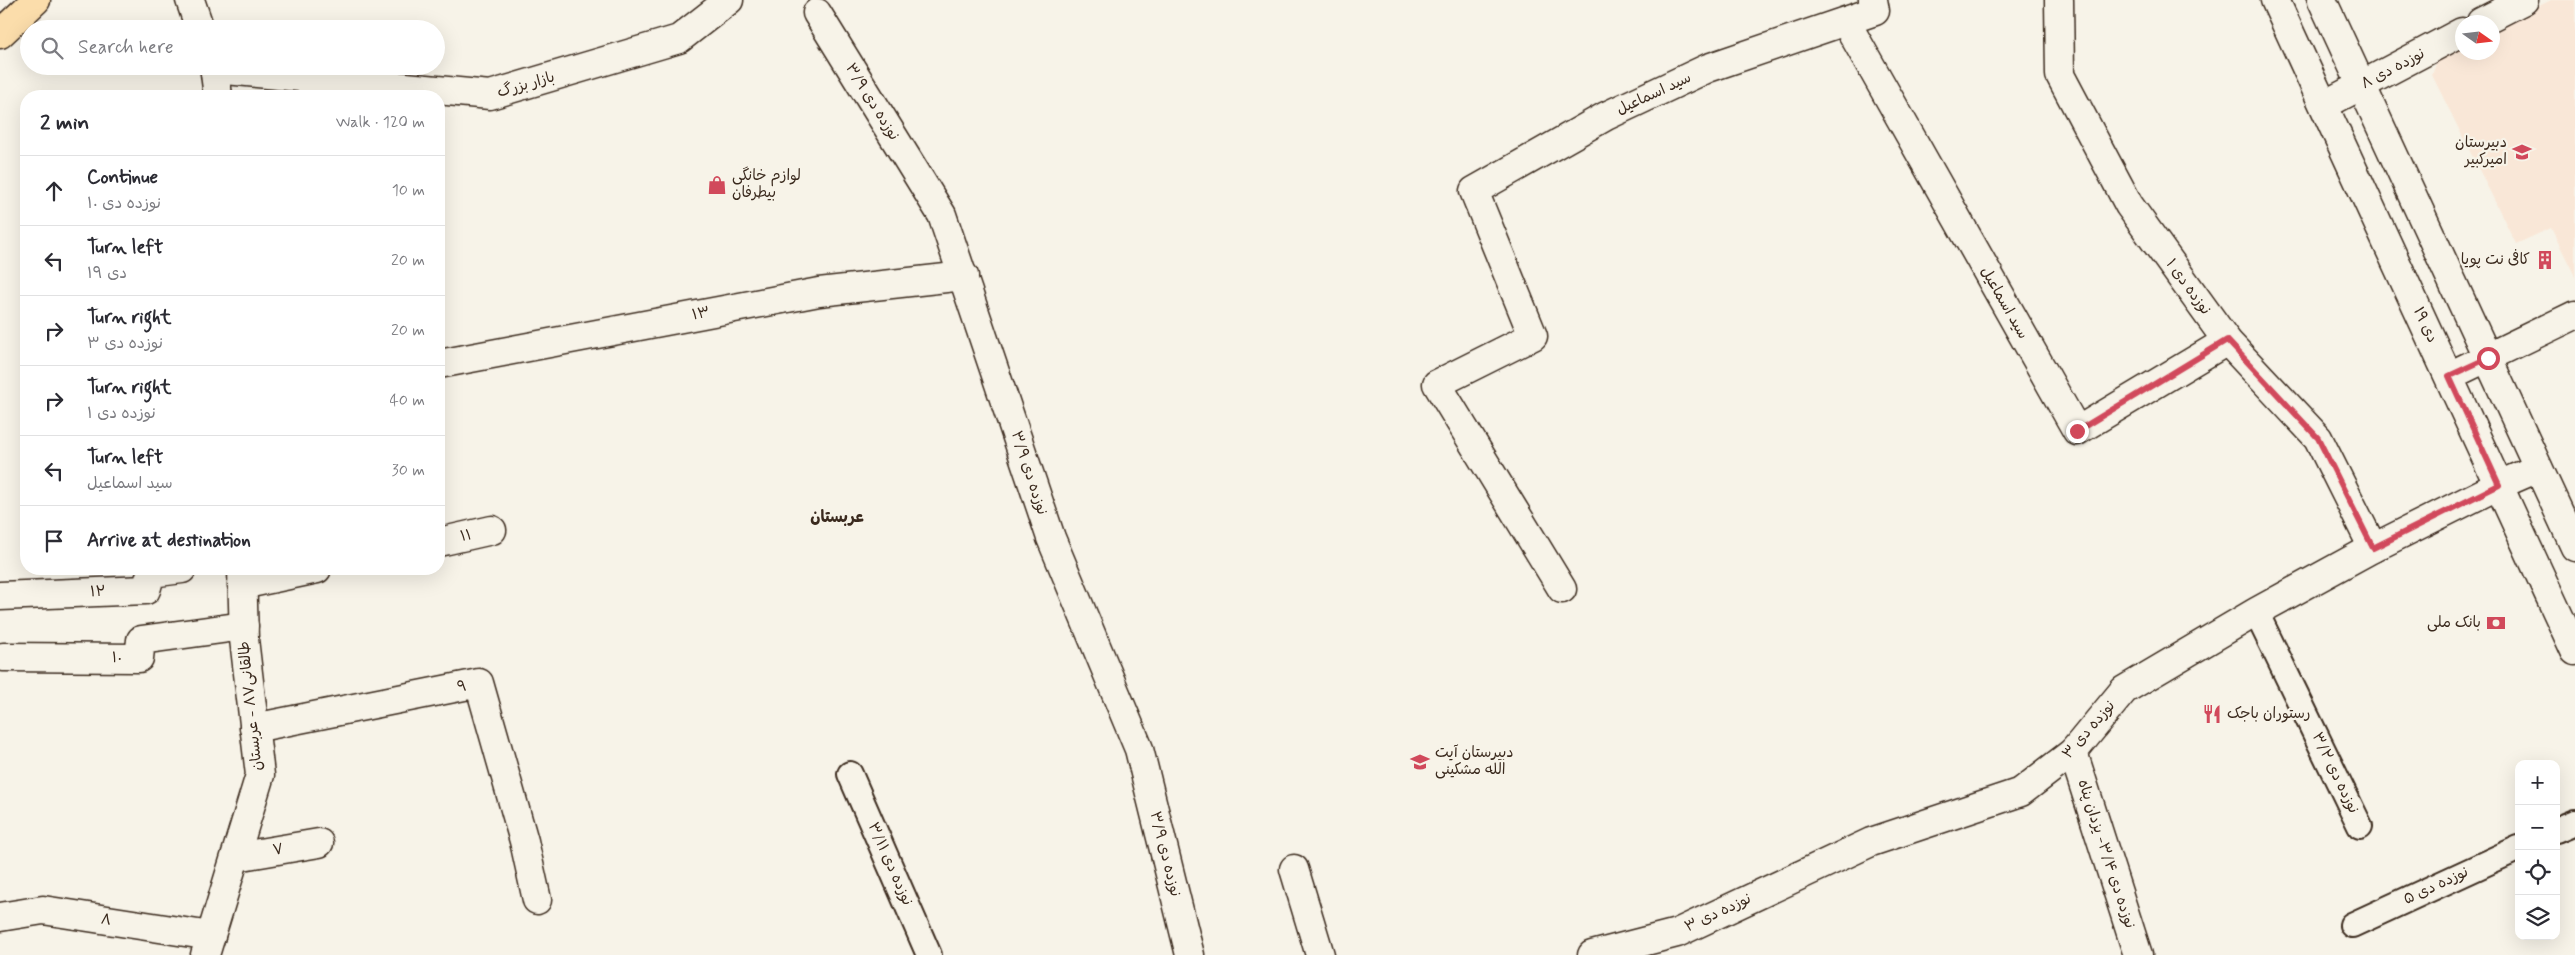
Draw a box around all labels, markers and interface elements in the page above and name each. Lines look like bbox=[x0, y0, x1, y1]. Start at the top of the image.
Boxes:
north arrow bbox=[2455, 15, 2500, 60]
search box bbox=[20, 20, 445, 75]
icon: search bbox=[38, 34, 66, 62]
text: Search here bbox=[78, 35, 174, 60]
street label: نوزده دی ۸ bbox=[2358, 44, 2428, 94]
street label: نوزده دی ۳/۹ bbox=[840, 60, 904, 144]
street label: بازار بزرگ bbox=[495, 67, 557, 103]
street label: سید اسماعیل bbox=[1613, 68, 1695, 120]
text: 2 min bbox=[40, 109, 89, 137]
text: Walk · 120 m bbox=[336, 112, 425, 133]
place label: دبیرستان امیرکبیر bbox=[2455, 133, 2507, 170]
school or university icon: دبیرستان امیرکبیر bbox=[2511, 141, 2533, 163]
text: Continue bbox=[87, 165, 158, 190]
place label: لوازم خانگی بیطرفان bbox=[732, 166, 801, 203]
shop icon: لوازم خانگی بیطرفان bbox=[706, 174, 728, 196]
icon: ahead bbox=[40, 177, 68, 205]
text: 10 m bbox=[392, 180, 425, 201]
text: نوزده دی ۱۰ bbox=[87, 193, 161, 214]
text: Turn left bbox=[87, 235, 163, 260]
icon: left bbox=[40, 247, 68, 275]
place label: کافی نت پویا bbox=[2461, 249, 2530, 270]
building icon: کافی نت پویا bbox=[2534, 249, 2556, 271]
text: 20 m bbox=[391, 250, 425, 271]
street label: نوزده دی ۱ bbox=[2161, 255, 2215, 319]
text: ۱۹ دی bbox=[87, 263, 127, 284]
street label: سید اسماعیل bbox=[1975, 263, 2033, 343]
street label: ۱۳ bbox=[690, 302, 712, 326]
street label: ۱۹ دی bbox=[2408, 304, 2442, 346]
text: Turn right bbox=[87, 305, 171, 330]
icon: right bbox=[40, 317, 68, 345]
text: 20 m bbox=[391, 320, 425, 341]
text: نوزده دی ۳ bbox=[87, 333, 163, 354]
route start bbox=[2477, 347, 2500, 370]
text: Turn right bbox=[87, 375, 171, 400]
icon: right bbox=[40, 387, 68, 415]
text: 40 m bbox=[389, 390, 425, 411]
text: نوزده دی ۱ bbox=[87, 403, 156, 424]
route end bbox=[2066, 420, 2089, 443]
street label: نوزده دی ۳/۹ bbox=[1006, 428, 1052, 518]
text: Turn left bbox=[87, 445, 163, 470]
icon: left bbox=[40, 457, 68, 485]
text: 30 m bbox=[392, 460, 425, 481]
text: سید اسماعیل bbox=[87, 473, 173, 494]
district label: عربستان bbox=[810, 507, 864, 528]
street label: ۱۱ bbox=[458, 525, 474, 547]
icon: arrive bbox=[40, 527, 68, 555]
text: Arrive at destination bbox=[87, 528, 251, 553]
street label: ۱۲ bbox=[90, 582, 106, 602]
bank icon: بانک ملی bbox=[2485, 612, 2507, 634]
place label: بانک ملی bbox=[2427, 613, 2481, 633]
street label: طالقانی۸۷ - عربستان bbox=[234, 640, 268, 772]
street label: ۱۰ bbox=[112, 648, 122, 668]
street label: ۹ bbox=[455, 676, 469, 698]
street label: نوزده دی ۳ bbox=[2058, 697, 2120, 763]
restaurant icon: رستوران باجک bbox=[2201, 703, 2223, 725]
place label: رستوران باجک bbox=[2227, 704, 2311, 724]
street label: نوزده دی ۳/۲ bbox=[2307, 729, 2363, 817]
place label: دبیرستان آیت الله مشکینی bbox=[1435, 743, 1514, 780]
school or university icon: دبیرستان آیت الله مشکینی bbox=[1409, 751, 1431, 773]
map controls bbox=[2515, 760, 2560, 940]
button: + bbox=[2515, 760, 2560, 805]
street label: نوزده دی ۳/۴- یزدان پناه bbox=[2072, 777, 2140, 931]
button: − bbox=[2515, 805, 2560, 850]
street label: نوزده دی ۳/۹ bbox=[1145, 809, 1185, 899]
street label: نوزده دی ۳/۱۱ bbox=[863, 819, 917, 909]
street label: ۷ bbox=[271, 839, 285, 861]
button: locate bbox=[2515, 850, 2560, 895]
street label: نوزده دی ۵ bbox=[2400, 862, 2472, 910]
street label: نوزده دی ۳ bbox=[1681, 889, 1755, 937]
button: layers bbox=[2515, 895, 2560, 940]
street label: ۸ bbox=[99, 909, 113, 931]

